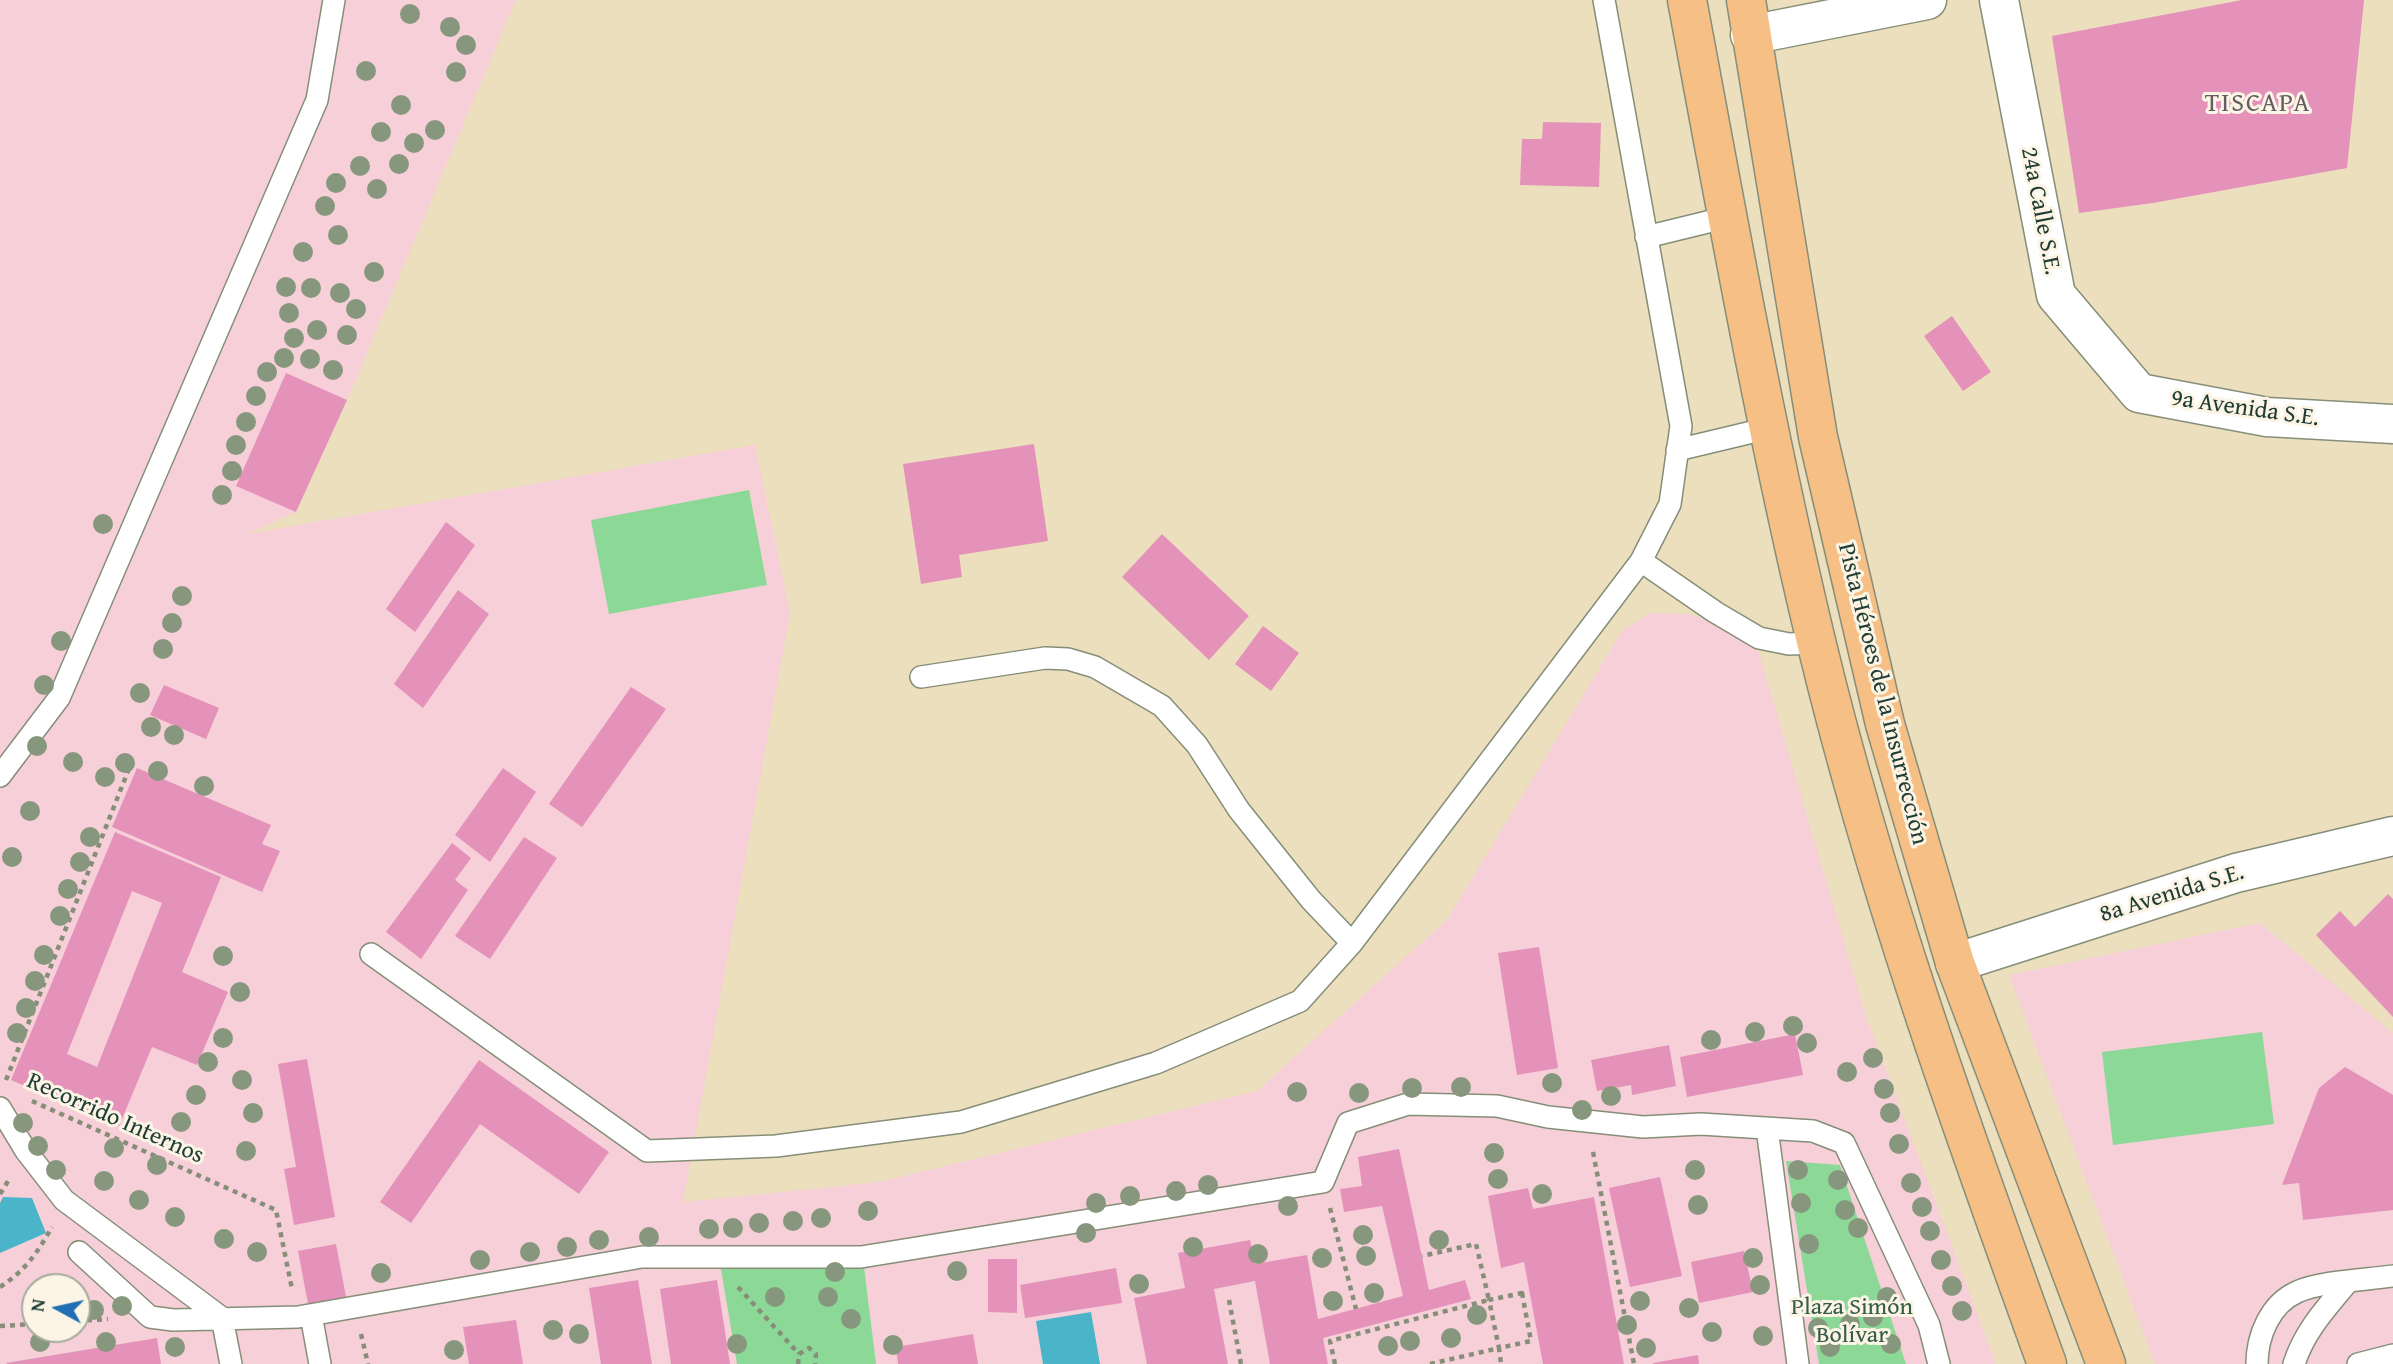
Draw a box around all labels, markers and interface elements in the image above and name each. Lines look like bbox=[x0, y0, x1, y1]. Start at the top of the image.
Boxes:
district label: TISCAPA bbox=[2206, 88, 2310, 120]
street label: 24a Calle S.E. bbox=[2013, 145, 2067, 277]
street label: 9a Avenida S.E. bbox=[2169, 384, 2321, 434]
street label: Pista Héroes de la Insurrección bbox=[1831, 540, 1933, 848]
street label: 8a Avenida S.E. bbox=[2096, 858, 2248, 930]
street label: Recorrido Internos bbox=[22, 1067, 208, 1171]
north arrow bbox=[21, 1273, 91, 1343]
park label: Plaza Simón Bolívar bbox=[1791, 1294, 1913, 1350]
text: N bbox=[22, 1297, 52, 1314]

